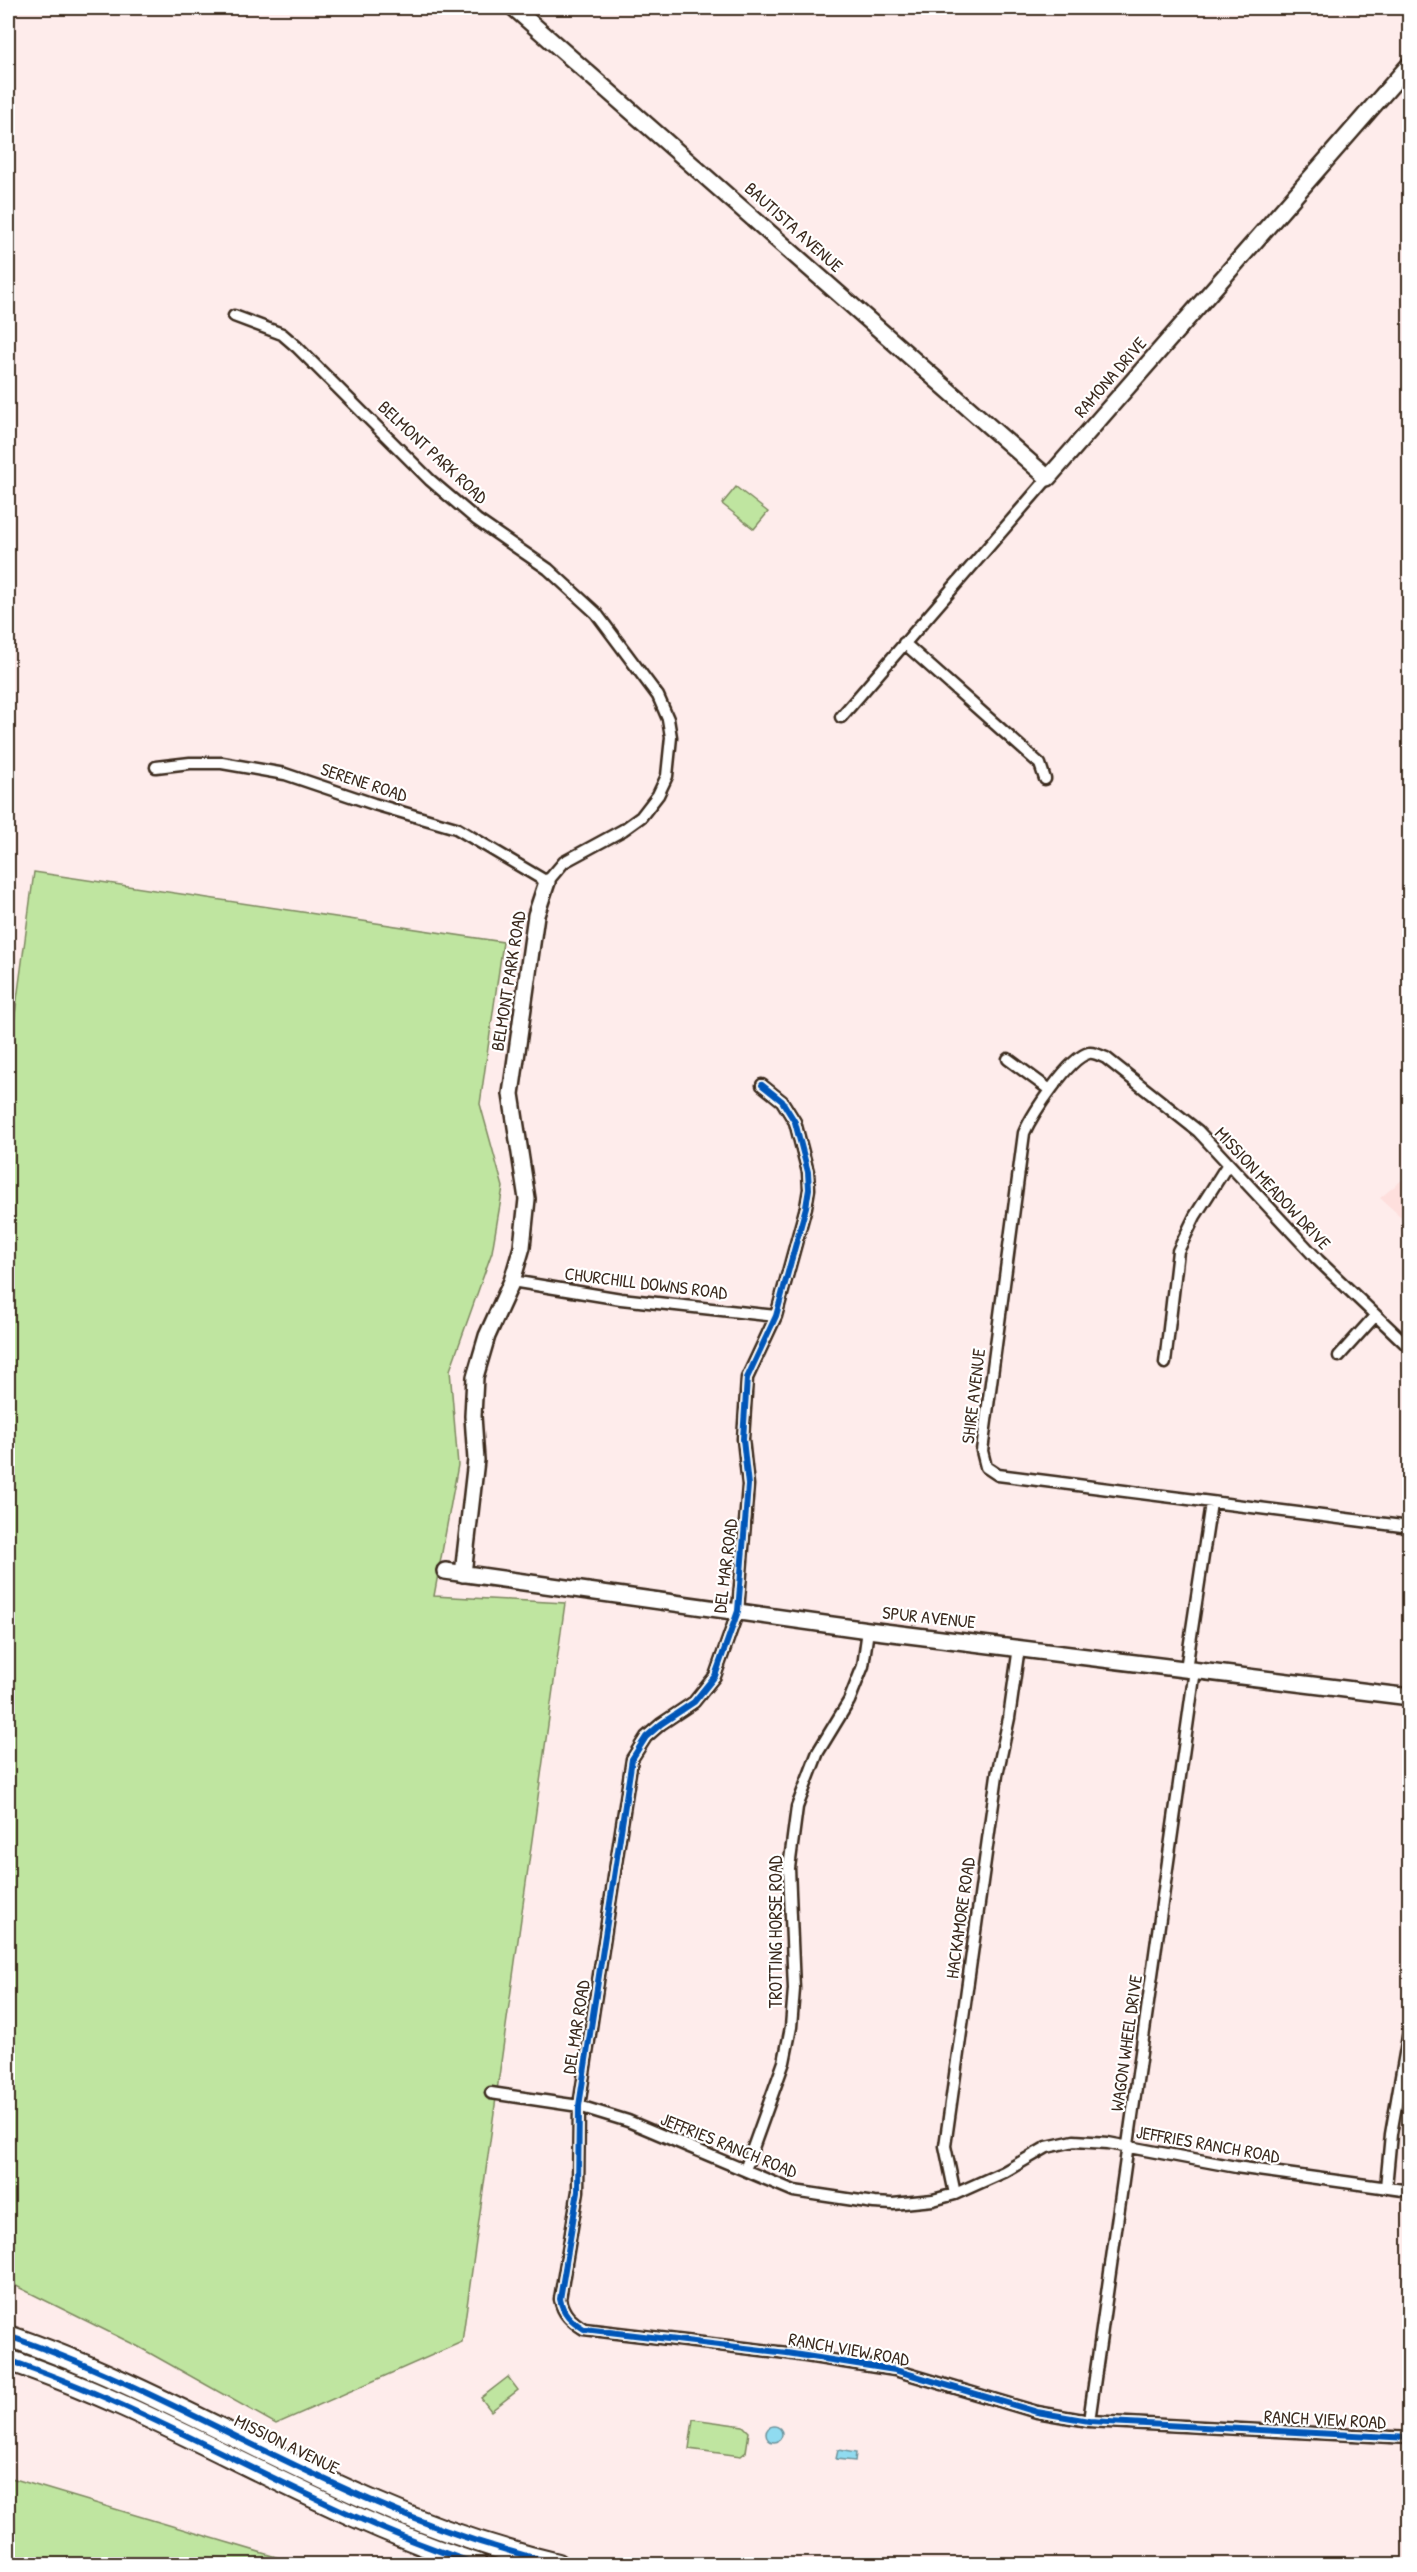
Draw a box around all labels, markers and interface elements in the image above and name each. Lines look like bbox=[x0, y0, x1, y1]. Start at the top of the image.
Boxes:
street label: BAUTISTA AVENUE bbox=[739, 176, 849, 278]
street label: RAMONA DRIVE bbox=[1068, 331, 1152, 423]
street label: BELMONT PARK ROAD bbox=[373, 395, 494, 510]
street label: SERENE ROAD bbox=[318, 756, 411, 808]
street label: BELMONT PARK ROAD bbox=[485, 909, 531, 1053]
street label: MISSION MEADOW DRIVE bbox=[1209, 1121, 1337, 1255]
street label: CHURCHILL DOWNS ROAD bbox=[563, 1261, 729, 1305]
street label: SHIRE AVENUE bbox=[955, 1347, 991, 1445]
street label: DEL MAR ROAD bbox=[707, 1517, 743, 1615]
street label: SPUR AVENUE bbox=[881, 1600, 977, 1634]
street label: TROTTING HORSE ROAD bbox=[763, 1855, 788, 2008]
street label: HACKAMORE ROAD bbox=[939, 1856, 981, 1980]
street label: WAGON WHEEL DRIVE bbox=[1104, 1973, 1148, 2113]
street label: DEL MAR ROAD bbox=[556, 1978, 596, 2076]
street label: JEFFRIES RANCH ROAD bbox=[657, 2106, 801, 2184]
street label: JEFFRIES RANCH ROAD bbox=[1134, 2119, 1282, 2169]
street label: RANCH VIEW ROAD bbox=[787, 2326, 912, 2372]
street label: RANCH VIEW ROAD bbox=[1263, 2403, 1387, 2435]
street label: MISSION AVENUE bbox=[230, 2408, 344, 2480]

